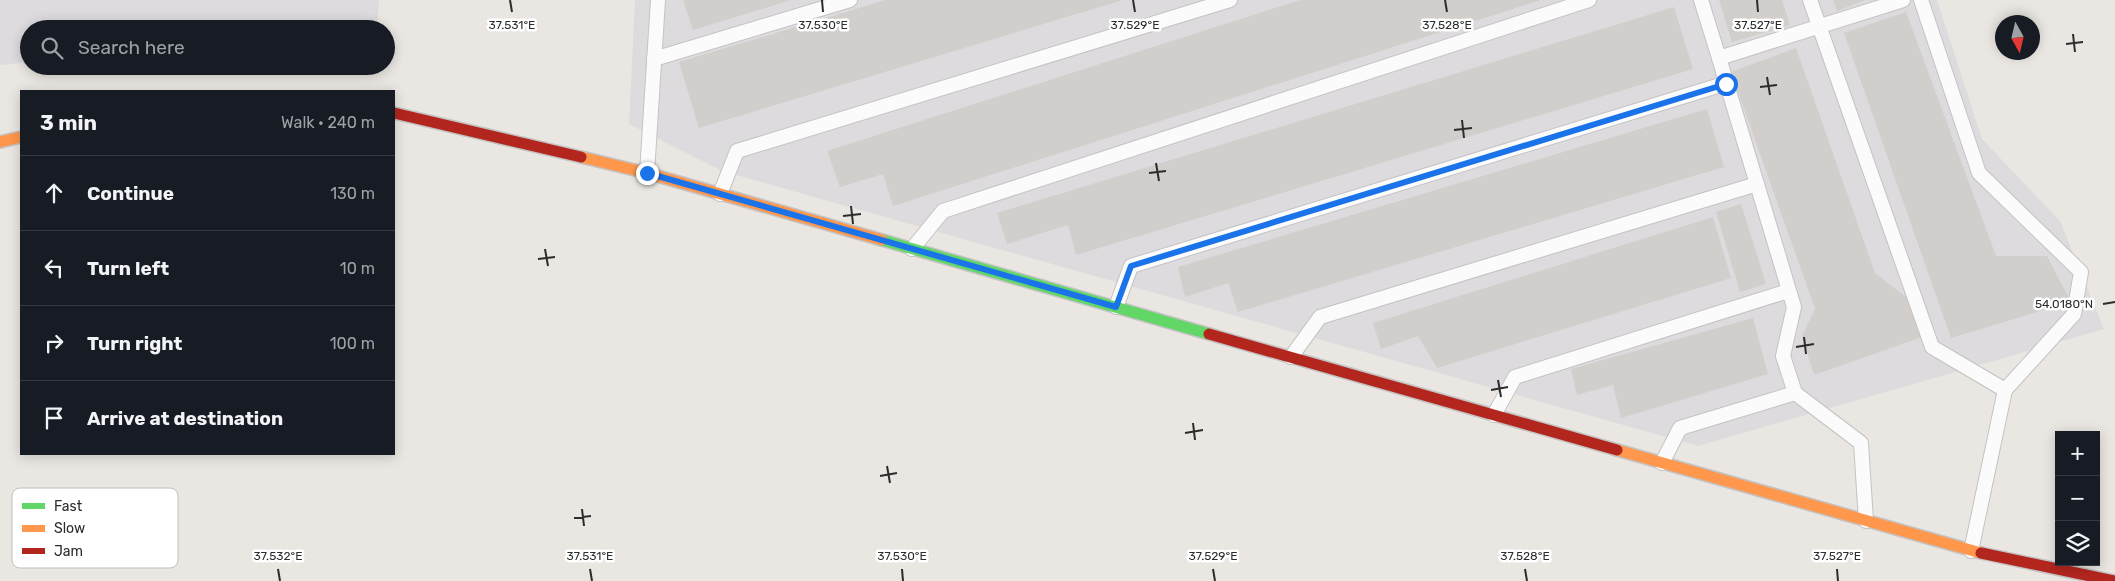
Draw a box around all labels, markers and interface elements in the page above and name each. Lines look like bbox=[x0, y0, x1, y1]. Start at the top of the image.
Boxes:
north arrow bbox=[1995, 15, 2040, 60]
text: 37.531°E bbox=[489, 18, 535, 32]
text: 37.530°E bbox=[798, 18, 848, 32]
text: 37.529°E bbox=[1111, 18, 1159, 32]
text: 37.528°E bbox=[1422, 18, 1472, 32]
text: 37.527°E bbox=[1734, 18, 1782, 32]
search box bbox=[20, 20, 395, 75]
icon: search bbox=[38, 34, 66, 62]
text: Search here bbox=[78, 36, 185, 59]
route start bbox=[1715, 73, 1738, 96]
text: 3 min bbox=[40, 110, 97, 135]
text: Walk · 240 m bbox=[281, 113, 375, 132]
route end bbox=[636, 162, 659, 185]
icon: ahead bbox=[40, 179, 68, 207]
text: Continue bbox=[87, 182, 174, 205]
text: 130 m bbox=[330, 184, 375, 203]
icon: left bbox=[40, 254, 68, 282]
text: Turn left bbox=[87, 257, 169, 280]
text: 10 m bbox=[340, 259, 375, 278]
text: 54.0180°N bbox=[2035, 297, 2093, 311]
icon: right bbox=[40, 329, 68, 357]
text: Turn right bbox=[87, 332, 182, 355]
text: 100 m bbox=[330, 334, 375, 353]
icon: arrive bbox=[40, 404, 68, 432]
text: Arrive at destination bbox=[87, 407, 283, 430]
map controls bbox=[2055, 431, 2100, 566]
button: + bbox=[2055, 431, 2100, 476]
button: − bbox=[2055, 476, 2100, 521]
legend bbox=[12, 488, 178, 568]
text: Fast bbox=[54, 498, 83, 515]
text: Slow bbox=[54, 520, 85, 537]
button: layers bbox=[2055, 521, 2100, 566]
text: Jam bbox=[54, 543, 83, 560]
text: 37.532°E bbox=[254, 549, 302, 563]
text: 37.531°E bbox=[567, 549, 613, 563]
text: 37.530°E bbox=[877, 549, 927, 563]
text: 37.529°E bbox=[1189, 549, 1237, 563]
text: 37.528°E bbox=[1500, 549, 1550, 563]
text: 37.527°E bbox=[1813, 549, 1861, 563]

